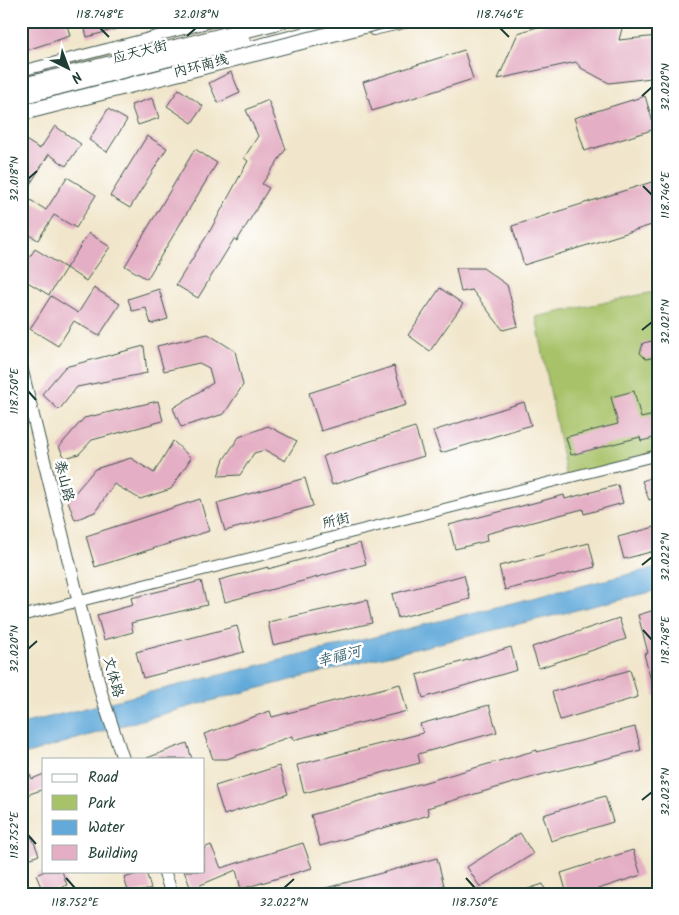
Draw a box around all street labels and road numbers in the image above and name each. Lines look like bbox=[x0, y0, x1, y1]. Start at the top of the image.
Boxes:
street label: 应天大街 bbox=[110, 35, 170, 69]
street label: 内环南线 bbox=[171, 49, 231, 83]
street label: 泰山路 bbox=[48, 458, 80, 504]
street label: 所街 bbox=[320, 507, 352, 535]
street label: 文体路 bbox=[97, 654, 129, 700]

